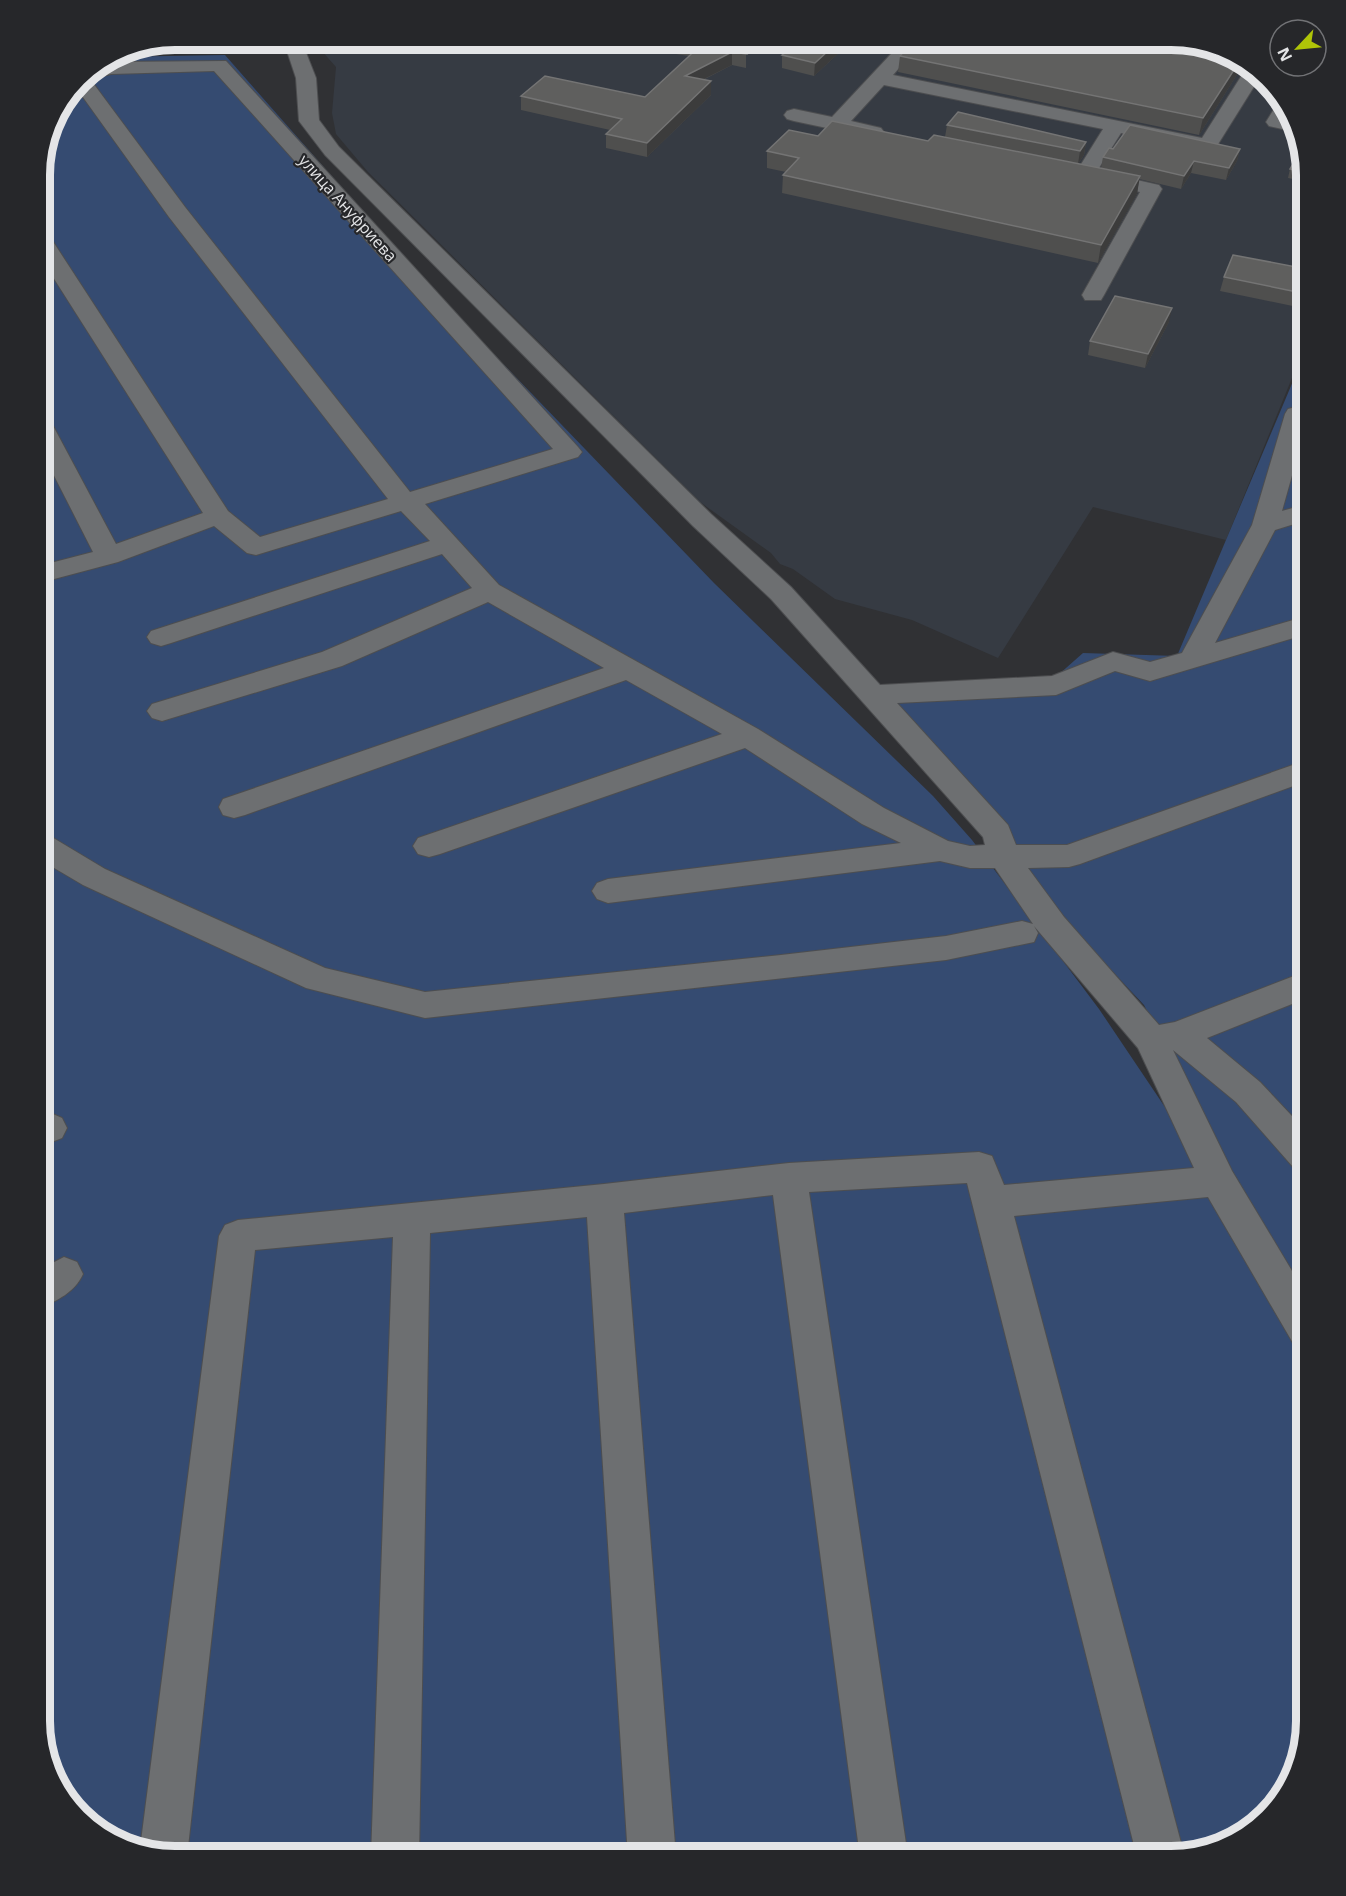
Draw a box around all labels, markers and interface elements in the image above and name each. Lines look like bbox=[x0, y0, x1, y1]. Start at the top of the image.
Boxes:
north arrow bbox=[1268, 18, 1328, 78]
text: N bbox=[1272, 44, 1297, 65]
street label: улица Ануфриева bbox=[294, 150, 402, 266]

